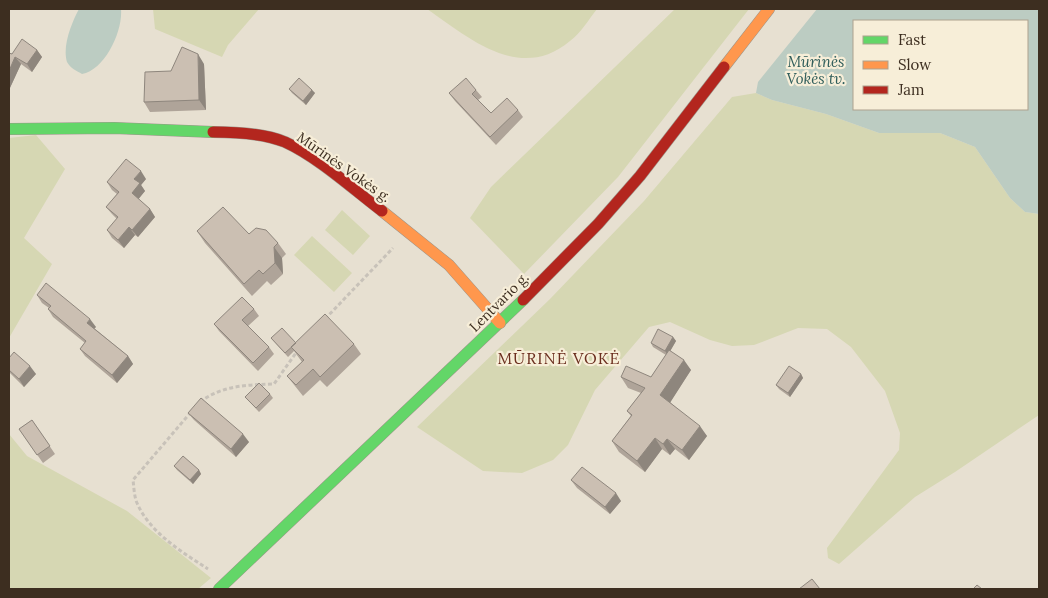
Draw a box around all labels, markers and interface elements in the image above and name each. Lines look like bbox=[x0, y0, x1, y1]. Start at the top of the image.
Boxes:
legend bbox=[853, 20, 1028, 110]
text: Fast bbox=[898, 30, 926, 49]
water label: Mūrinės Vokės tv. bbox=[787, 52, 845, 88]
text: Slow bbox=[898, 55, 931, 74]
text: Jam bbox=[897, 80, 925, 99]
street label: Mūrinės Vokės g. bbox=[294, 128, 394, 206]
street label: Lentvario g. bbox=[465, 268, 533, 336]
district label: MŪRINĖ VOKĖ bbox=[497, 348, 621, 368]

